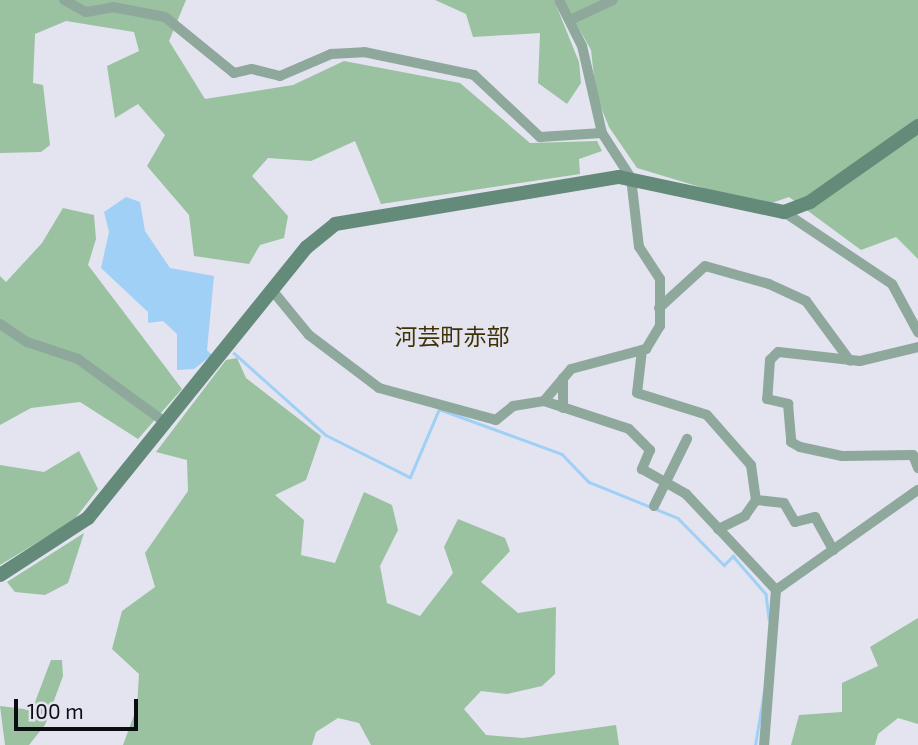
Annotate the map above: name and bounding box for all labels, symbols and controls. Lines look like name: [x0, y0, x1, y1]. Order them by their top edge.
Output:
district label: 河芸町赤部: [395, 322, 509, 350]
scale bar: [18, 686, 142, 730]
text: 100 m: [27, 698, 84, 723]

